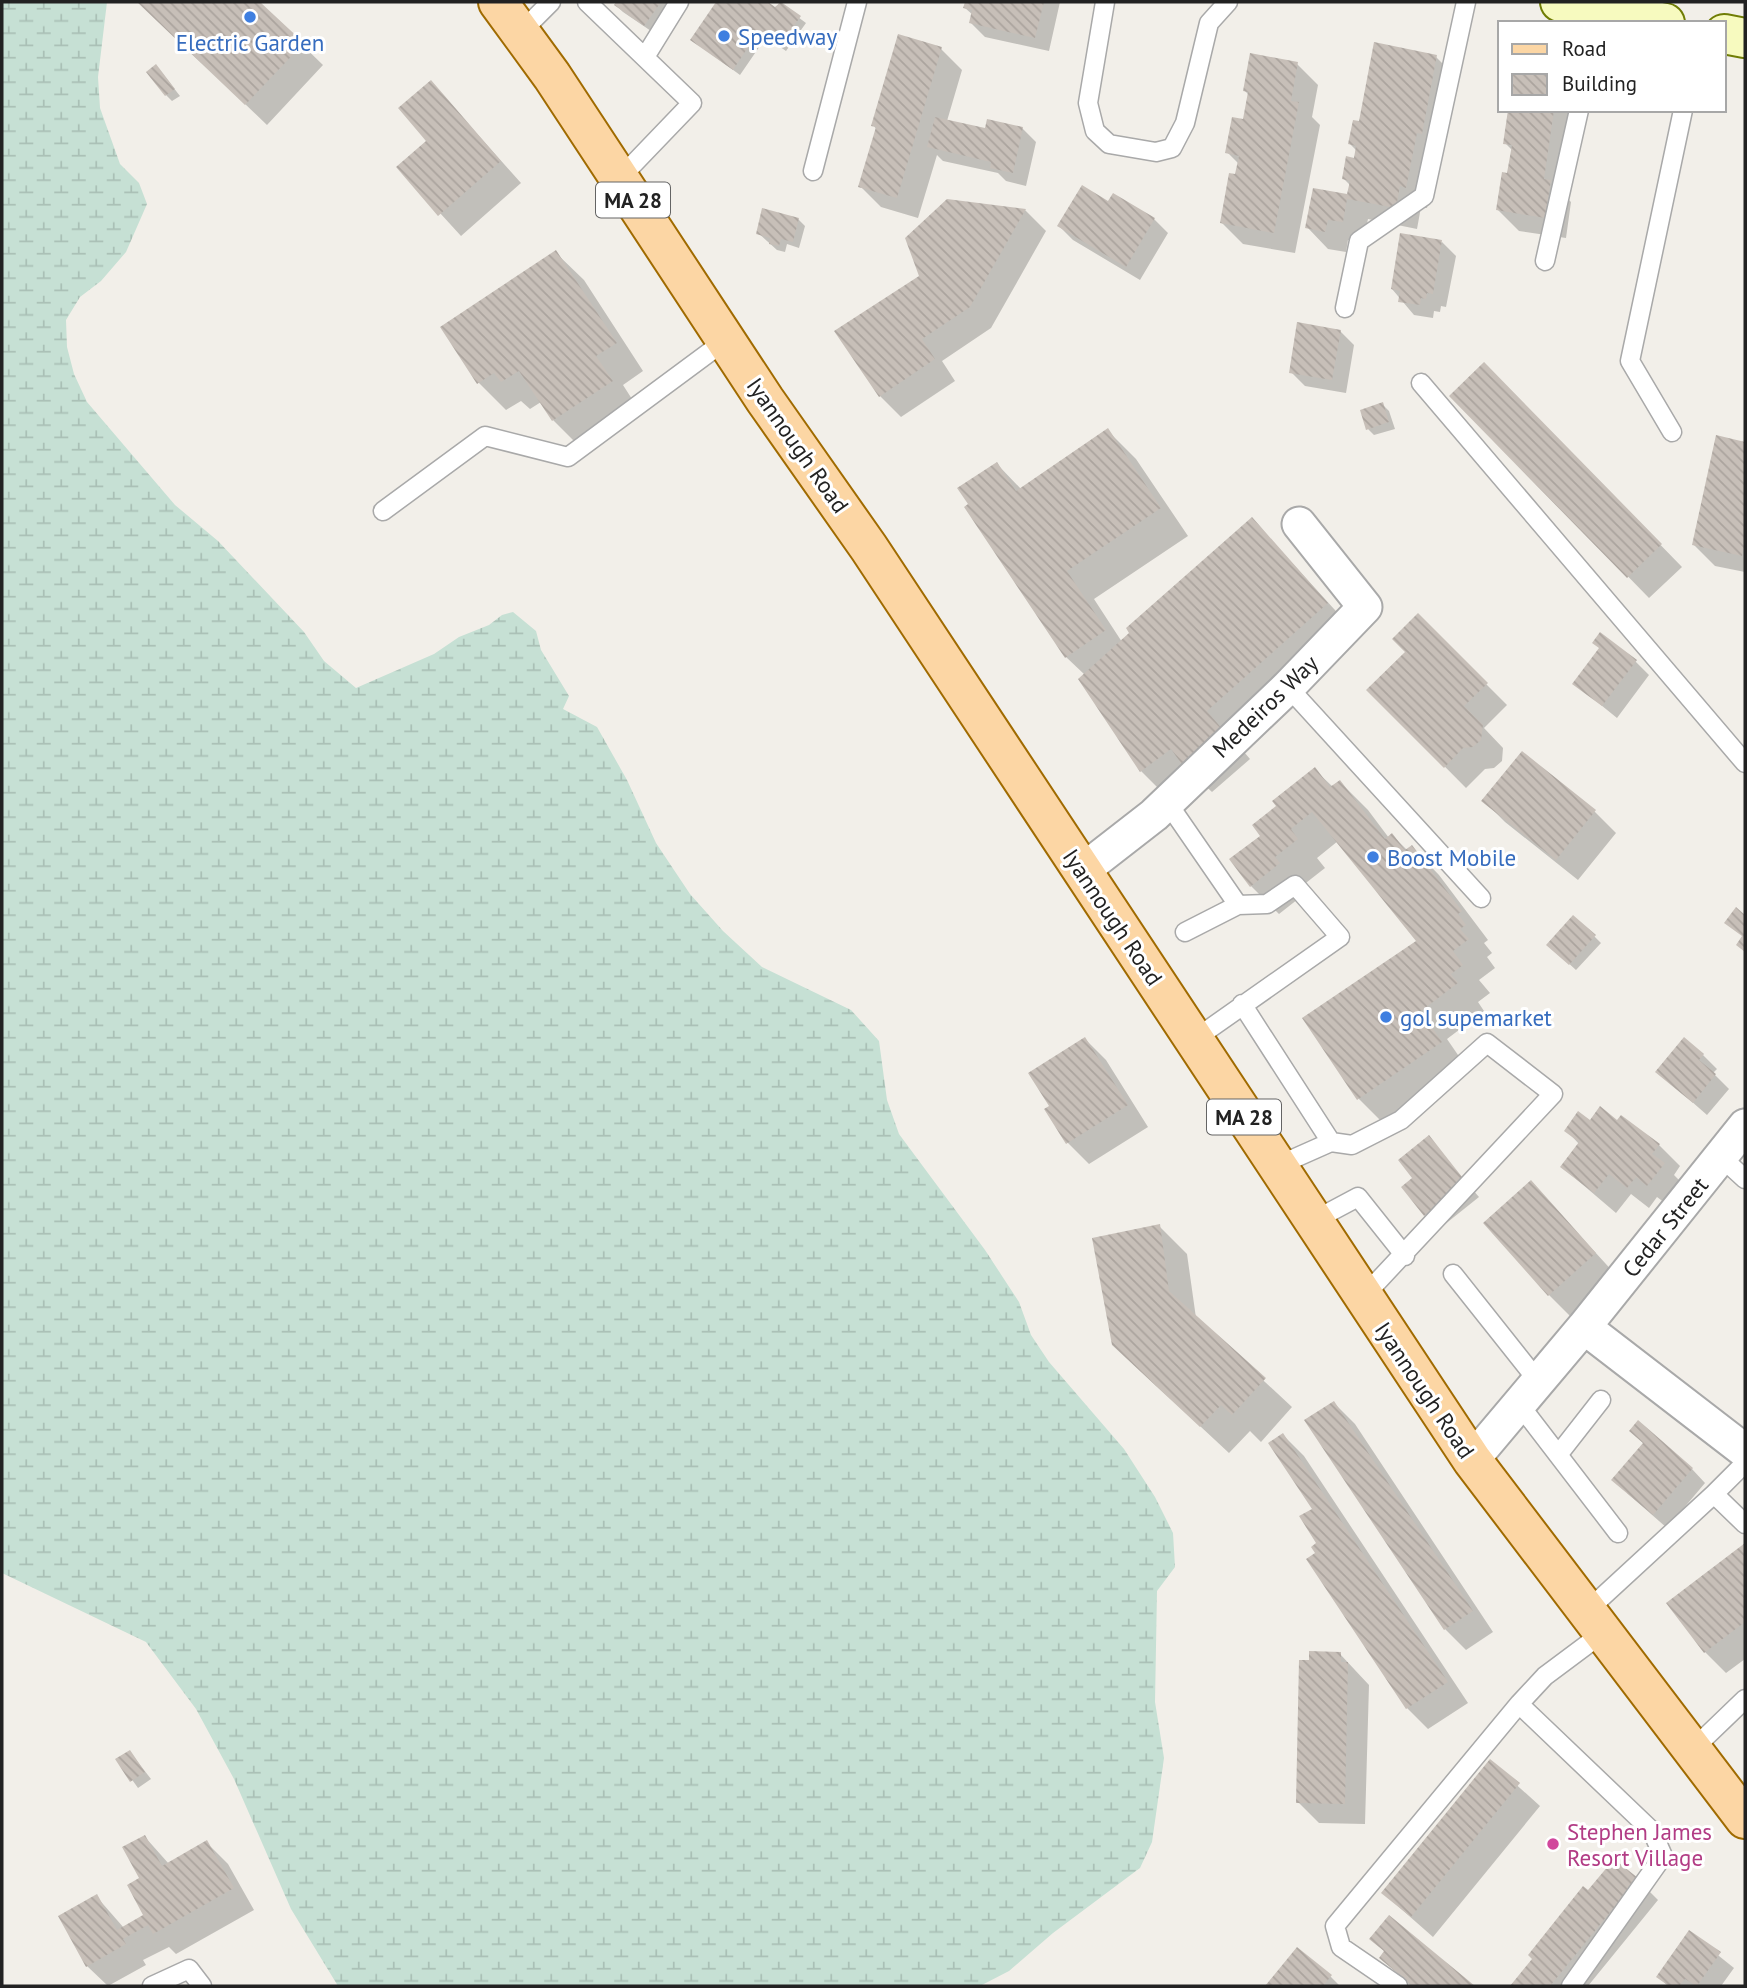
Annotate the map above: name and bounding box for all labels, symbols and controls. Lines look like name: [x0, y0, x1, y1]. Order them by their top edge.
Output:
marker: Electric Garden: [242, 9, 258, 25]
legend: [1498, 21, 1726, 112]
place label: Speedway: [738, 22, 837, 51]
place label: Electric Garden: [176, 28, 324, 57]
marker: Speedway: [716, 28, 732, 44]
text: Road: [1562, 35, 1606, 62]
text: Building: [1562, 70, 1637, 97]
road number: MA 28: [596, 182, 670, 218]
street label: Iyannough Road: [741, 372, 855, 518]
street label: Medeiros Way: [1206, 648, 1324, 764]
street label: Iyannough Road: [1057, 843, 1169, 991]
place label: Boost Mobile: [1387, 843, 1516, 872]
marker: Boost Mobile: [1365, 849, 1381, 865]
place label: gol supemarket: [1400, 1003, 1552, 1032]
marker: gol supemarket: [1378, 1009, 1394, 1025]
road number: MA 28: [1207, 1100, 1281, 1134]
street label: Cedar Street: [1616, 1171, 1714, 1283]
street label: Iyannough Road: [1369, 1316, 1481, 1464]
place label: Stephen James Resort Village: [1567, 1817, 1712, 1872]
marker: Stephen James Resort Village: [1545, 1836, 1561, 1852]

